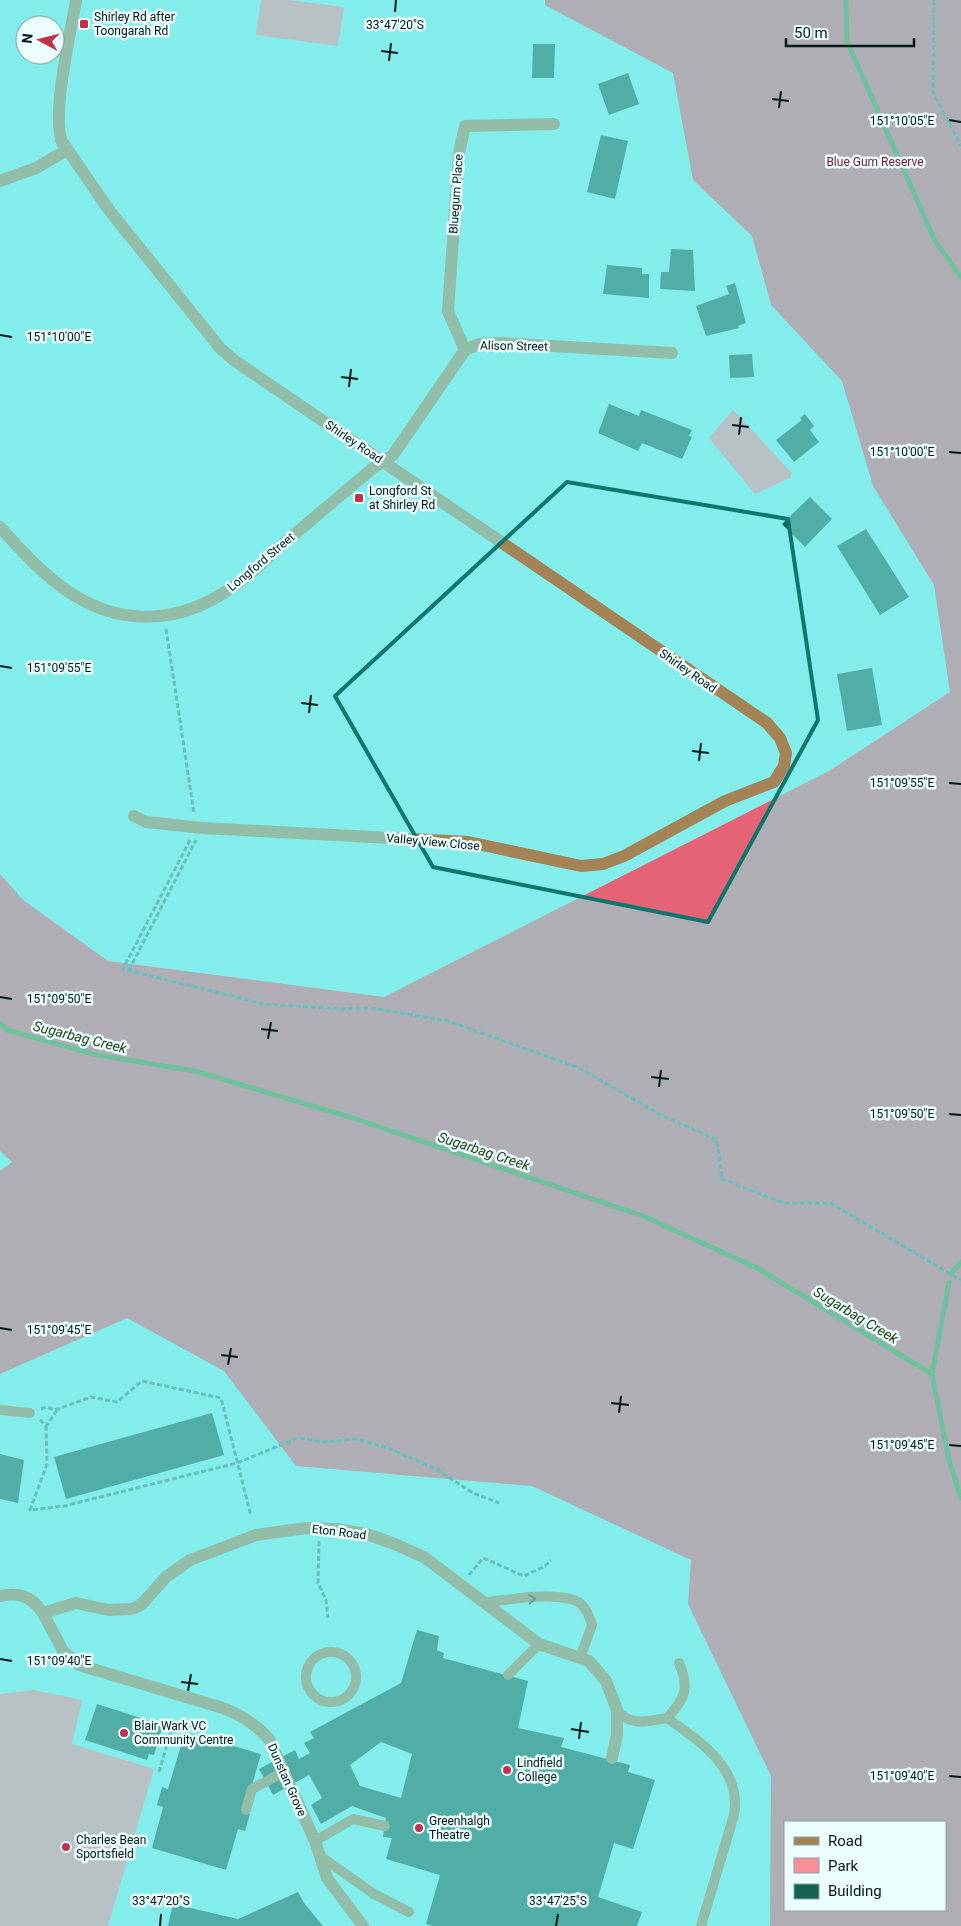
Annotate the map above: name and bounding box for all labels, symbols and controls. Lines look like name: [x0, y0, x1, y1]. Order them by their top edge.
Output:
place label: Shirley Rd after Toongarah Rd: [94, 10, 175, 38]
north arrow: [15, 15, 65, 65]
scale bar: [786, 15, 914, 47]
marker: Shirley Rd after Toongarah Rd: [78, 18, 90, 30]
text: 33°47'20"S: [366, 18, 424, 32]
text: 50 m: [794, 24, 828, 42]
text: N: [19, 33, 36, 44]
text: 151°10'05"E: [870, 114, 934, 128]
street label: Bluegum Place: [446, 154, 466, 234]
park label: Blue Gum Reserve: [826, 155, 924, 169]
text: 151°10'00"E: [27, 330, 91, 344]
street label: Alison Street: [480, 338, 548, 354]
street label: Shirley Road: [323, 418, 385, 466]
text: 151°10'00"E: [870, 445, 934, 459]
place label: Longford St at Shirley Rd: [369, 484, 435, 512]
marker: Longford St at Shirley Rd: [353, 492, 365, 504]
street label: Longford Street: [225, 530, 297, 594]
street label: Shirley Road: [657, 646, 719, 696]
text: 151°09'55"E: [27, 661, 91, 675]
text: 151°09'55"E: [870, 776, 934, 790]
street label: Valley View Close: [386, 831, 480, 853]
text: 151°09'50"E: [27, 992, 91, 1006]
water label: Sugarbag Creek: [32, 1018, 130, 1057]
text: 151°09'50"E: [870, 1107, 934, 1121]
water label: Sugarbag Creek: [436, 1129, 533, 1174]
water label: Sugarbag Creek: [811, 1283, 902, 1347]
text: 151°09'45"E: [27, 1323, 91, 1337]
text: 151°09'45"E: [870, 1438, 934, 1452]
street label: Eton Road: [311, 1522, 367, 1542]
one-way arrow: [529, 1593, 537, 1604]
text: 151°09'40"E: [27, 1654, 91, 1668]
place label: Blair Wark VC Community Centre: [134, 1719, 234, 1747]
marker: Blair Wark VC Community Centre: [118, 1727, 130, 1739]
street label: Dunstan Grove: [265, 1741, 309, 1819]
place label: Lindfield College: [517, 1756, 562, 1784]
marker: Lindfield College: [501, 1764, 513, 1776]
text: 151°09'40"E: [870, 1769, 934, 1783]
place label: Greenhalgh Theatre: [429, 1814, 490, 1842]
legend: [784, 1821, 946, 1911]
marker: Greenhalgh Theatre: [413, 1822, 425, 1834]
text: Road: [828, 1832, 862, 1850]
place label: Charles Bean Sportsfield: [76, 1833, 146, 1861]
marker: Charles Bean Sportsfield: [60, 1841, 72, 1853]
text: Park: [828, 1857, 859, 1875]
text: Building: [828, 1882, 882, 1900]
text: 33°47'20"S: [132, 1894, 190, 1908]
text: 33°47'25"S: [529, 1894, 587, 1908]

